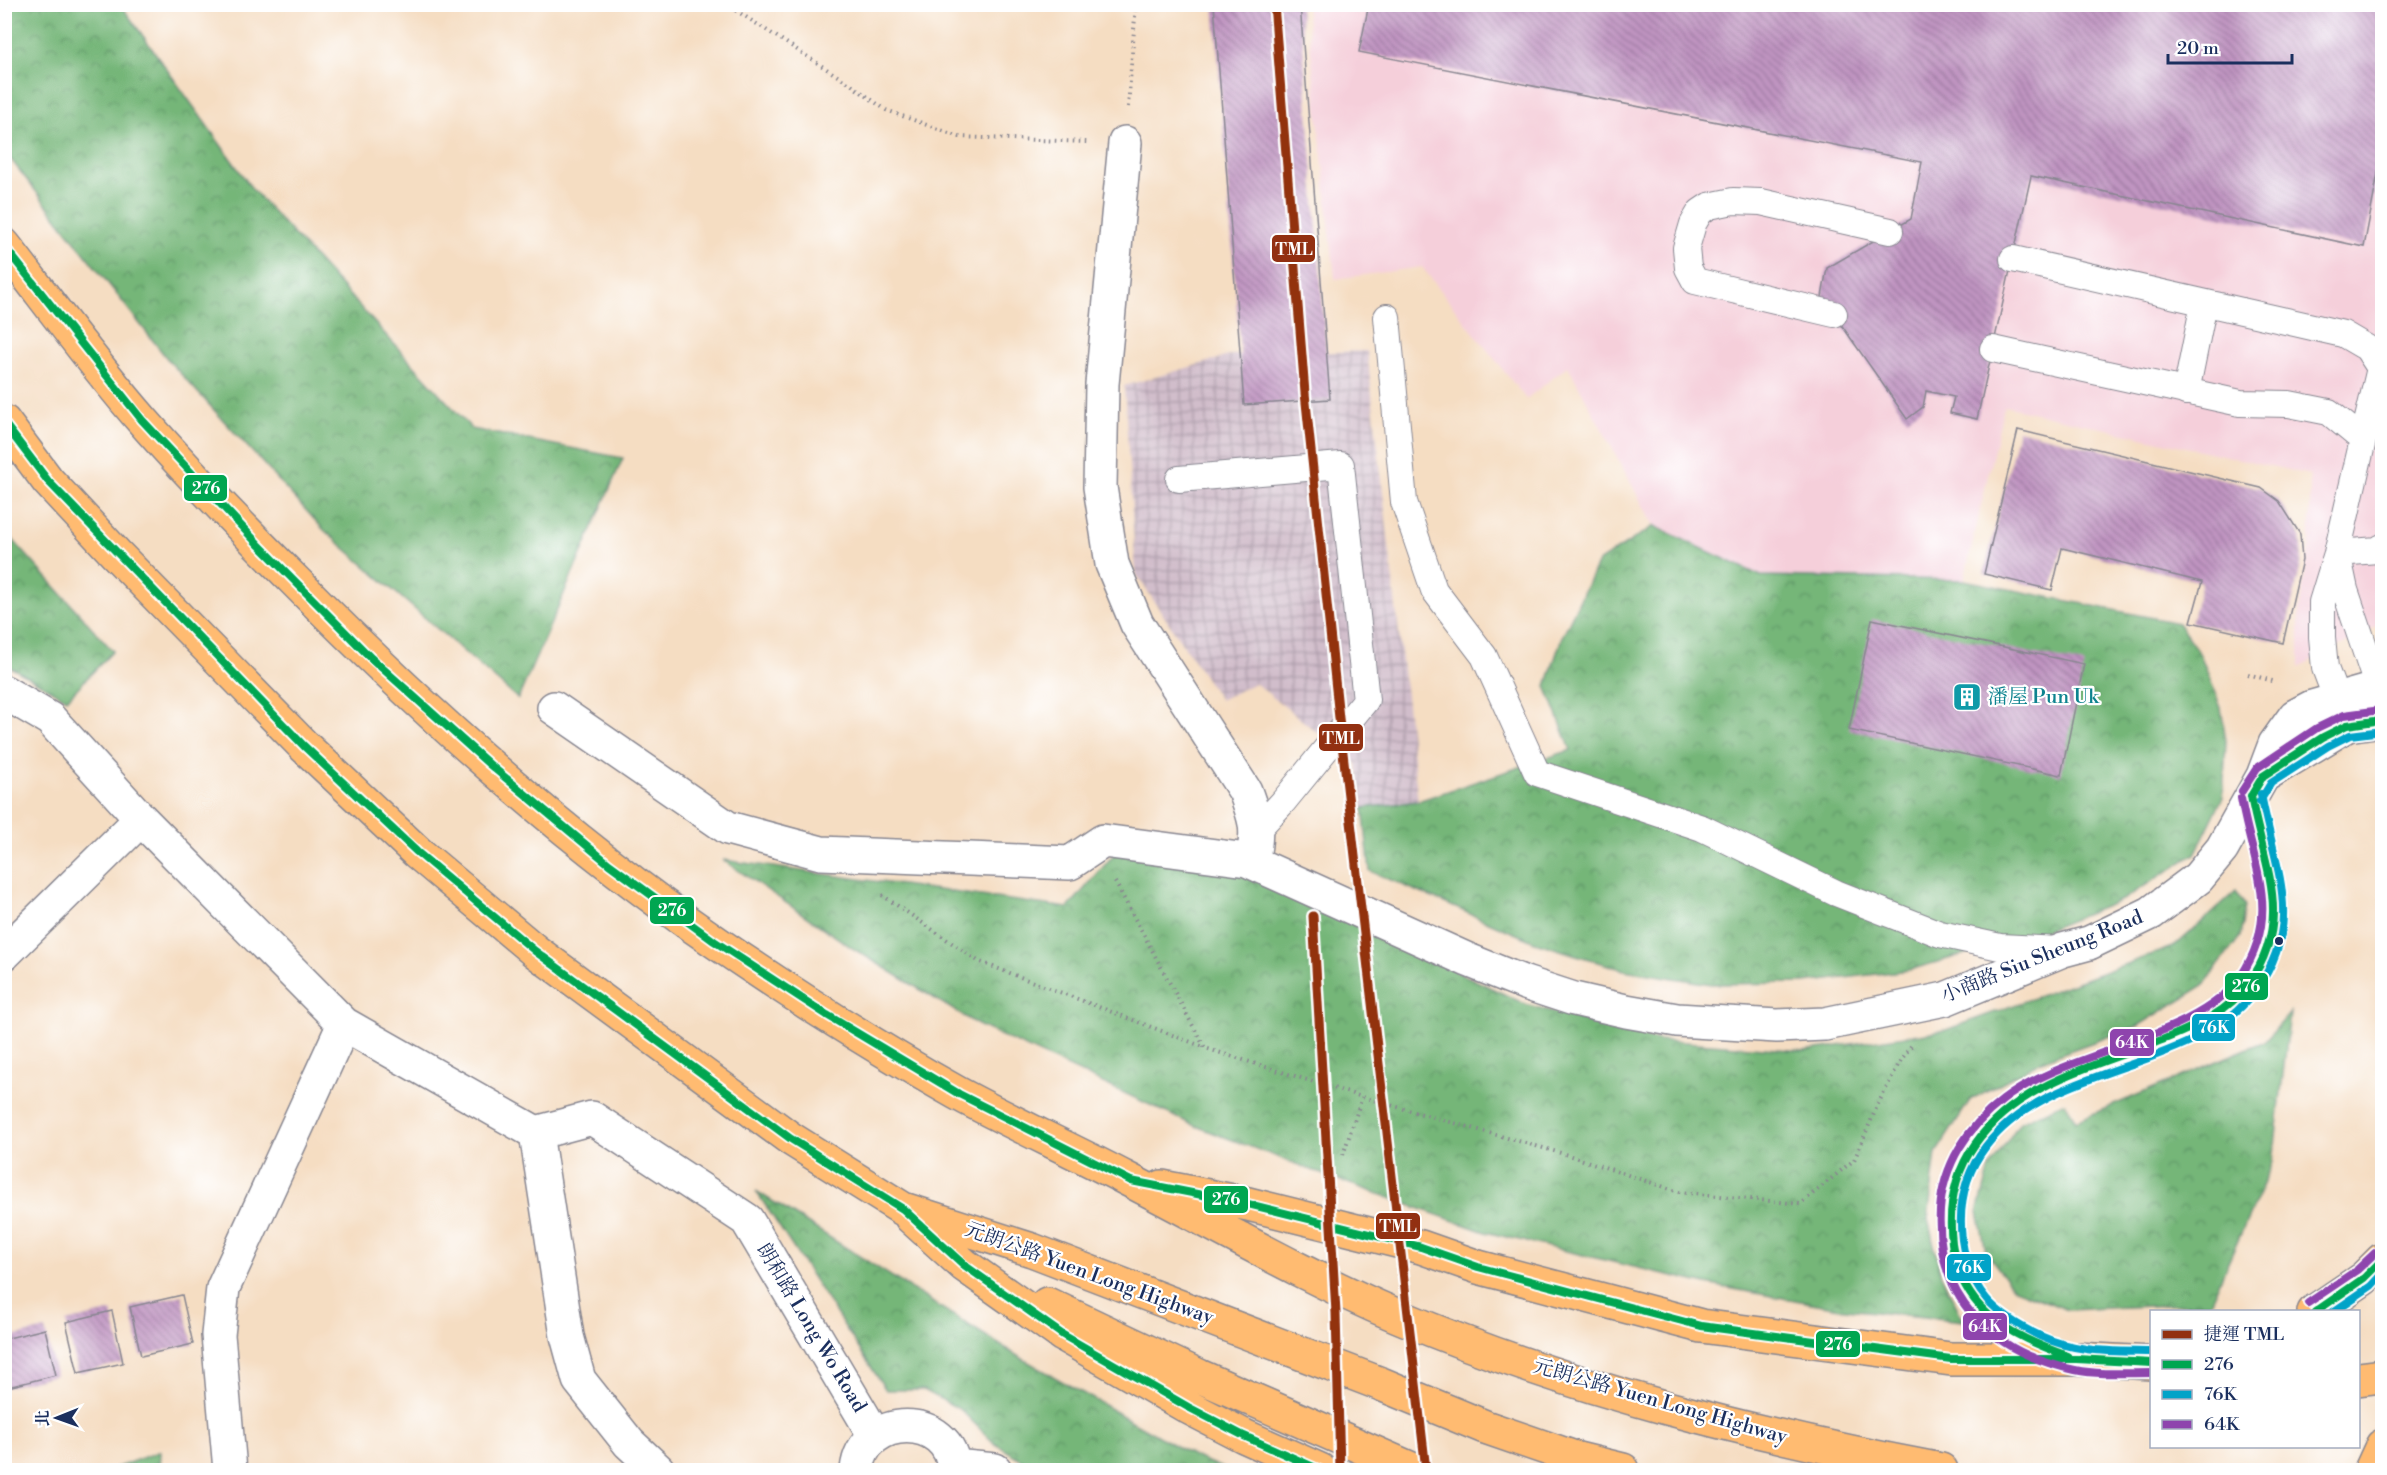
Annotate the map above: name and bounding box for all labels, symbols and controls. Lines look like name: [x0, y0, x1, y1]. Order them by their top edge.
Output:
scale bar: [2168, 27, 2292, 65]
text: 20 m: [2177, 37, 2219, 60]
line badge: TML: [1271, 234, 1316, 263]
text: TML: [1275, 240, 1313, 260]
line badge: 276: [183, 474, 228, 502]
text: 276: [192, 479, 220, 499]
building icon: 潘屋 Pun Uk: [1951, 681, 1983, 713]
place label: 潘屋 Pun Uk: [1988, 685, 2100, 710]
line badge: TML: [1318, 723, 1364, 752]
text: TML: [1322, 729, 1360, 749]
line badge: 276: [649, 896, 695, 925]
text: 276: [658, 901, 686, 921]
street label: 小商路 Siu Sheung Road: [1937, 905, 2147, 1009]
unlabelled marker: [2273, 935, 2285, 947]
line badge: 276: [2224, 972, 2269, 1001]
text: 276: [2232, 977, 2260, 997]
line badge: 76K: [2191, 1013, 2236, 1042]
text: 76K: [2198, 1018, 2231, 1038]
line badge: 64K: [2109, 1028, 2155, 1057]
text: 64K: [2115, 1033, 2150, 1053]
line badge: 276: [1203, 1185, 1249, 1214]
text: 276: [1212, 1190, 1240, 1210]
line badge: TML: [1375, 1212, 1421, 1240]
street label: 元朗公路 Yuen Long Highway: [961, 1217, 1217, 1331]
text: TML: [1379, 1217, 1417, 1237]
street label: 朗和路 Long Wo Road: [750, 1239, 872, 1418]
line badge: 76K: [1946, 1253, 1992, 1282]
text: 76K: [1953, 1258, 1986, 1278]
legend: [2150, 1310, 2360, 1448]
line badge: 64K: [1962, 1312, 2008, 1341]
text: 64K: [1968, 1317, 2003, 1337]
text: 捷運 TML: [2204, 1323, 2284, 1346]
line badge: 276: [1815, 1330, 1861, 1358]
text: 276: [1824, 1335, 1852, 1355]
text: 276: [2204, 1353, 2234, 1376]
street label: 元朗公路 Yuen Long Highway: [1530, 1354, 1790, 1450]
text: 76K: [2204, 1383, 2238, 1406]
north arrow: [27, 1388, 87, 1448]
text: 北: [33, 1410, 53, 1426]
text: 64K: [2204, 1413, 2241, 1436]

